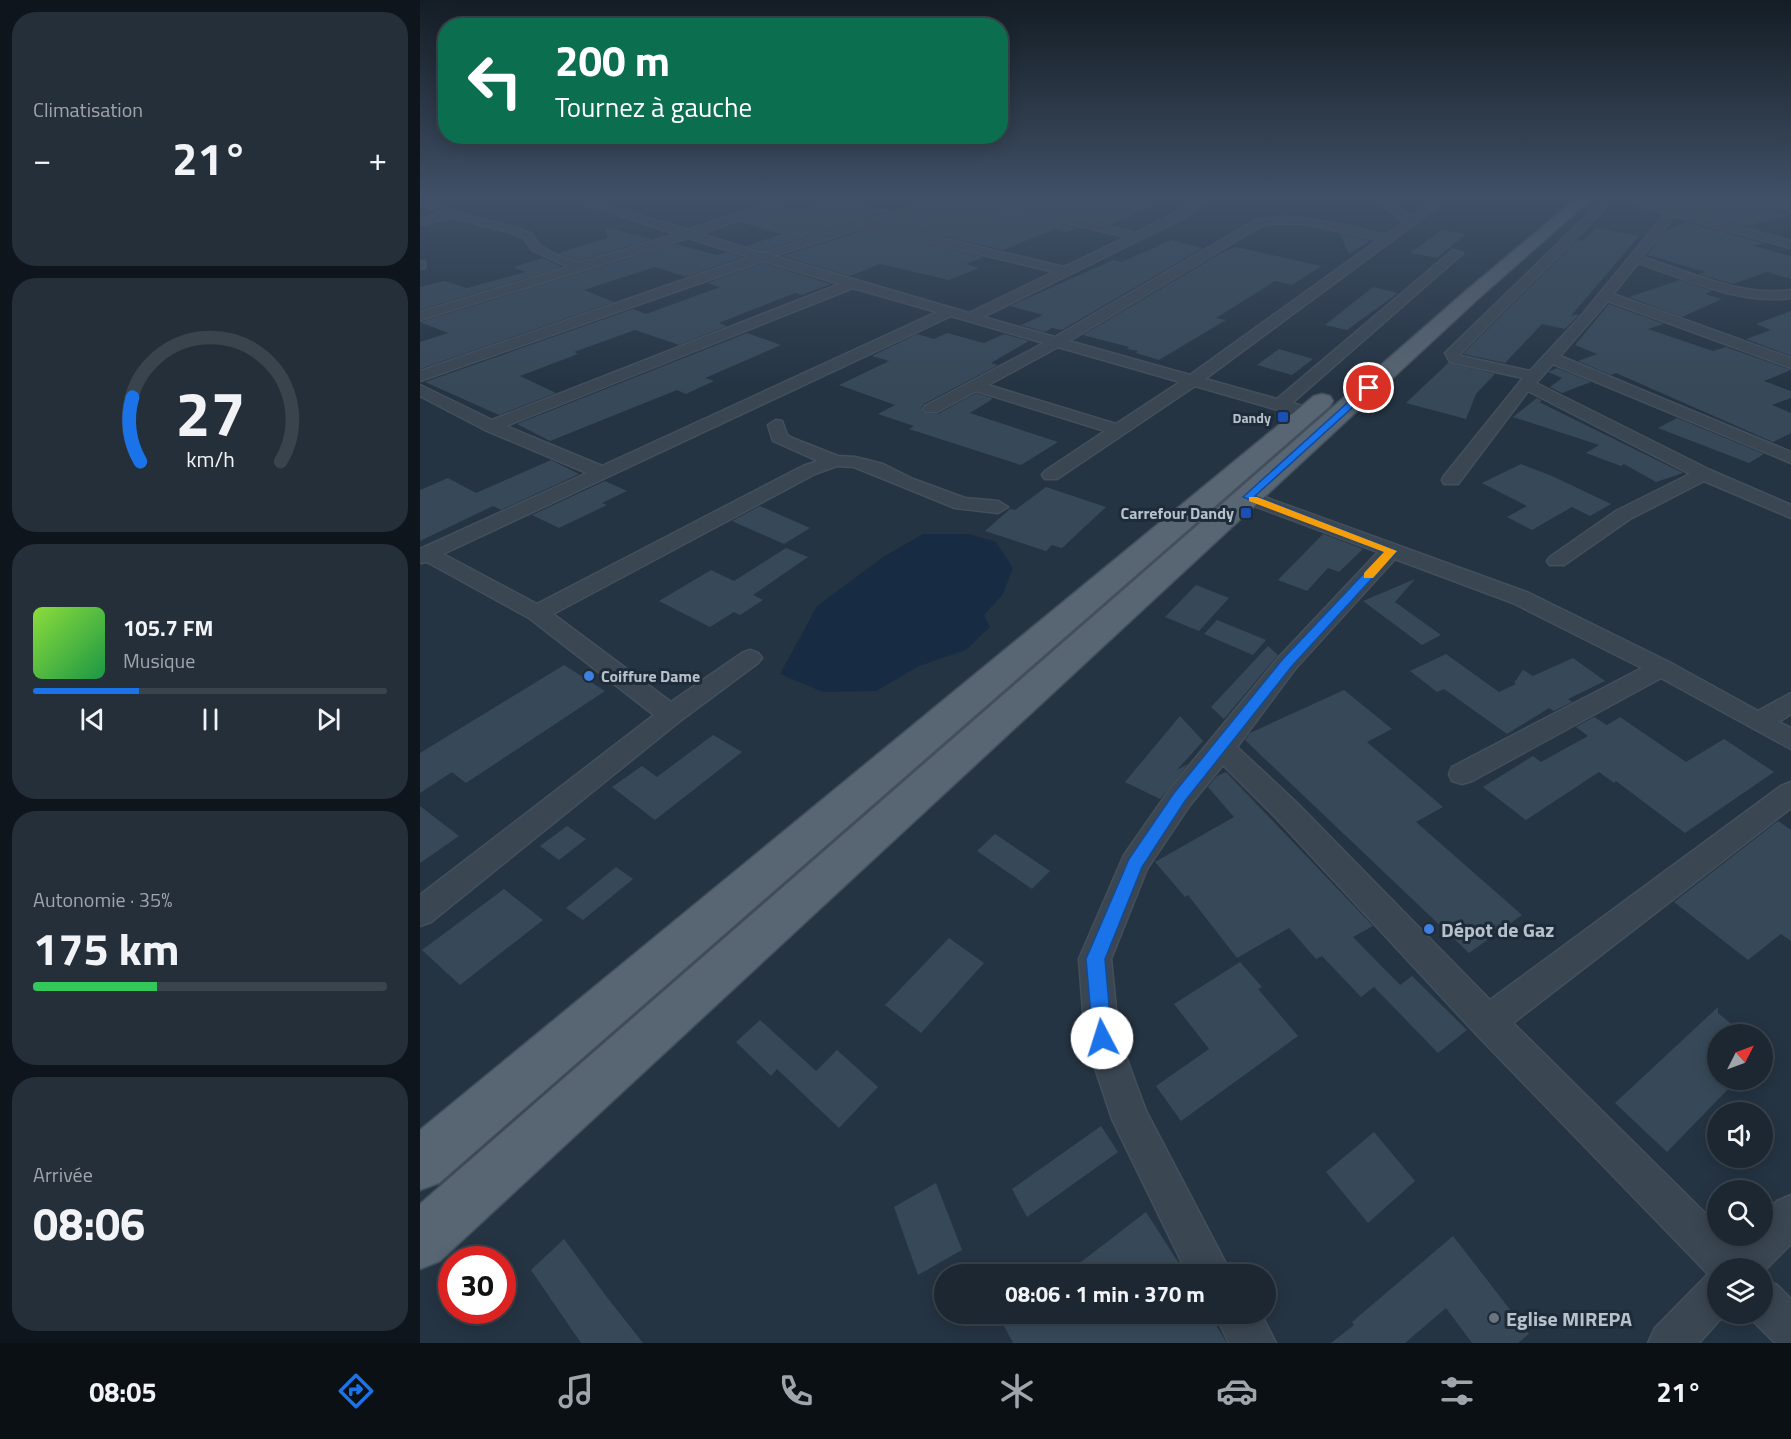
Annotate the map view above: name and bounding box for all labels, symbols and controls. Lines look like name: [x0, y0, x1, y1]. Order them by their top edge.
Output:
text: 200 m: [555, 28, 670, 92]
icon: left: [456, 42, 534, 120]
text: Tournez à gauche: [555, 86, 752, 127]
text: Climatisation: [33, 94, 143, 125]
text: 21°: [172, 124, 248, 192]
text: −: [33, 134, 51, 184]
text: +: [369, 134, 387, 184]
pin: [1343, 362, 1394, 413]
text: 27: [175, 365, 245, 460]
icon: arrive: [1352, 371, 1385, 404]
place label: Dandy: [1232, 407, 1271, 428]
marker: Dandy: [1276, 410, 1290, 424]
text: km/h: [186, 444, 234, 476]
place label: Carrefour Dandy: [1121, 501, 1234, 525]
marker: Carrefour Dandy: [1239, 506, 1253, 520]
text: 105.7 FM: [123, 611, 213, 645]
text: Musique: [123, 645, 195, 676]
place label: Coiffure Dame: [601, 664, 700, 688]
marker: Coiffure Dame: [582, 669, 596, 683]
icon: previous: [76, 703, 109, 736]
icon: pause: [194, 703, 227, 736]
icon: next: [312, 703, 345, 736]
text: Autonomie · 35%: [33, 884, 172, 915]
text: 175 km: [33, 914, 179, 982]
place label: Dépot de Gaz: [1441, 914, 1554, 945]
marker: Dépot de Gaz: [1422, 922, 1436, 936]
position arrow: [1070, 1006, 1134, 1070]
north arrow: [1707, 1024, 1773, 1090]
map controls: [1707, 1024, 1773, 1324]
button: sound: [1707, 1102, 1773, 1168]
text: Arrivée: [33, 1159, 93, 1190]
button: search: [1707, 1180, 1773, 1246]
text: 08:06: [33, 1189, 145, 1257]
speed limit sign: 30: [438, 1246, 516, 1324]
button: layers: [1707, 1258, 1773, 1324]
text: 08:06 · 1 min · 370 m: [1005, 1277, 1205, 1311]
place label: Eglise MIREPA: [1506, 1303, 1632, 1334]
marker: Eglise MIREPA: [1487, 1311, 1501, 1325]
icon: directions: [335, 1370, 377, 1412]
icon: music: [555, 1370, 597, 1412]
icon: phone: [775, 1370, 817, 1412]
icon: climate: [996, 1370, 1038, 1412]
icon: car: [1216, 1370, 1258, 1412]
icon: filters: [1436, 1370, 1478, 1412]
text: 08:05: [89, 1371, 157, 1412]
text: 21°: [1656, 1371, 1702, 1412]

